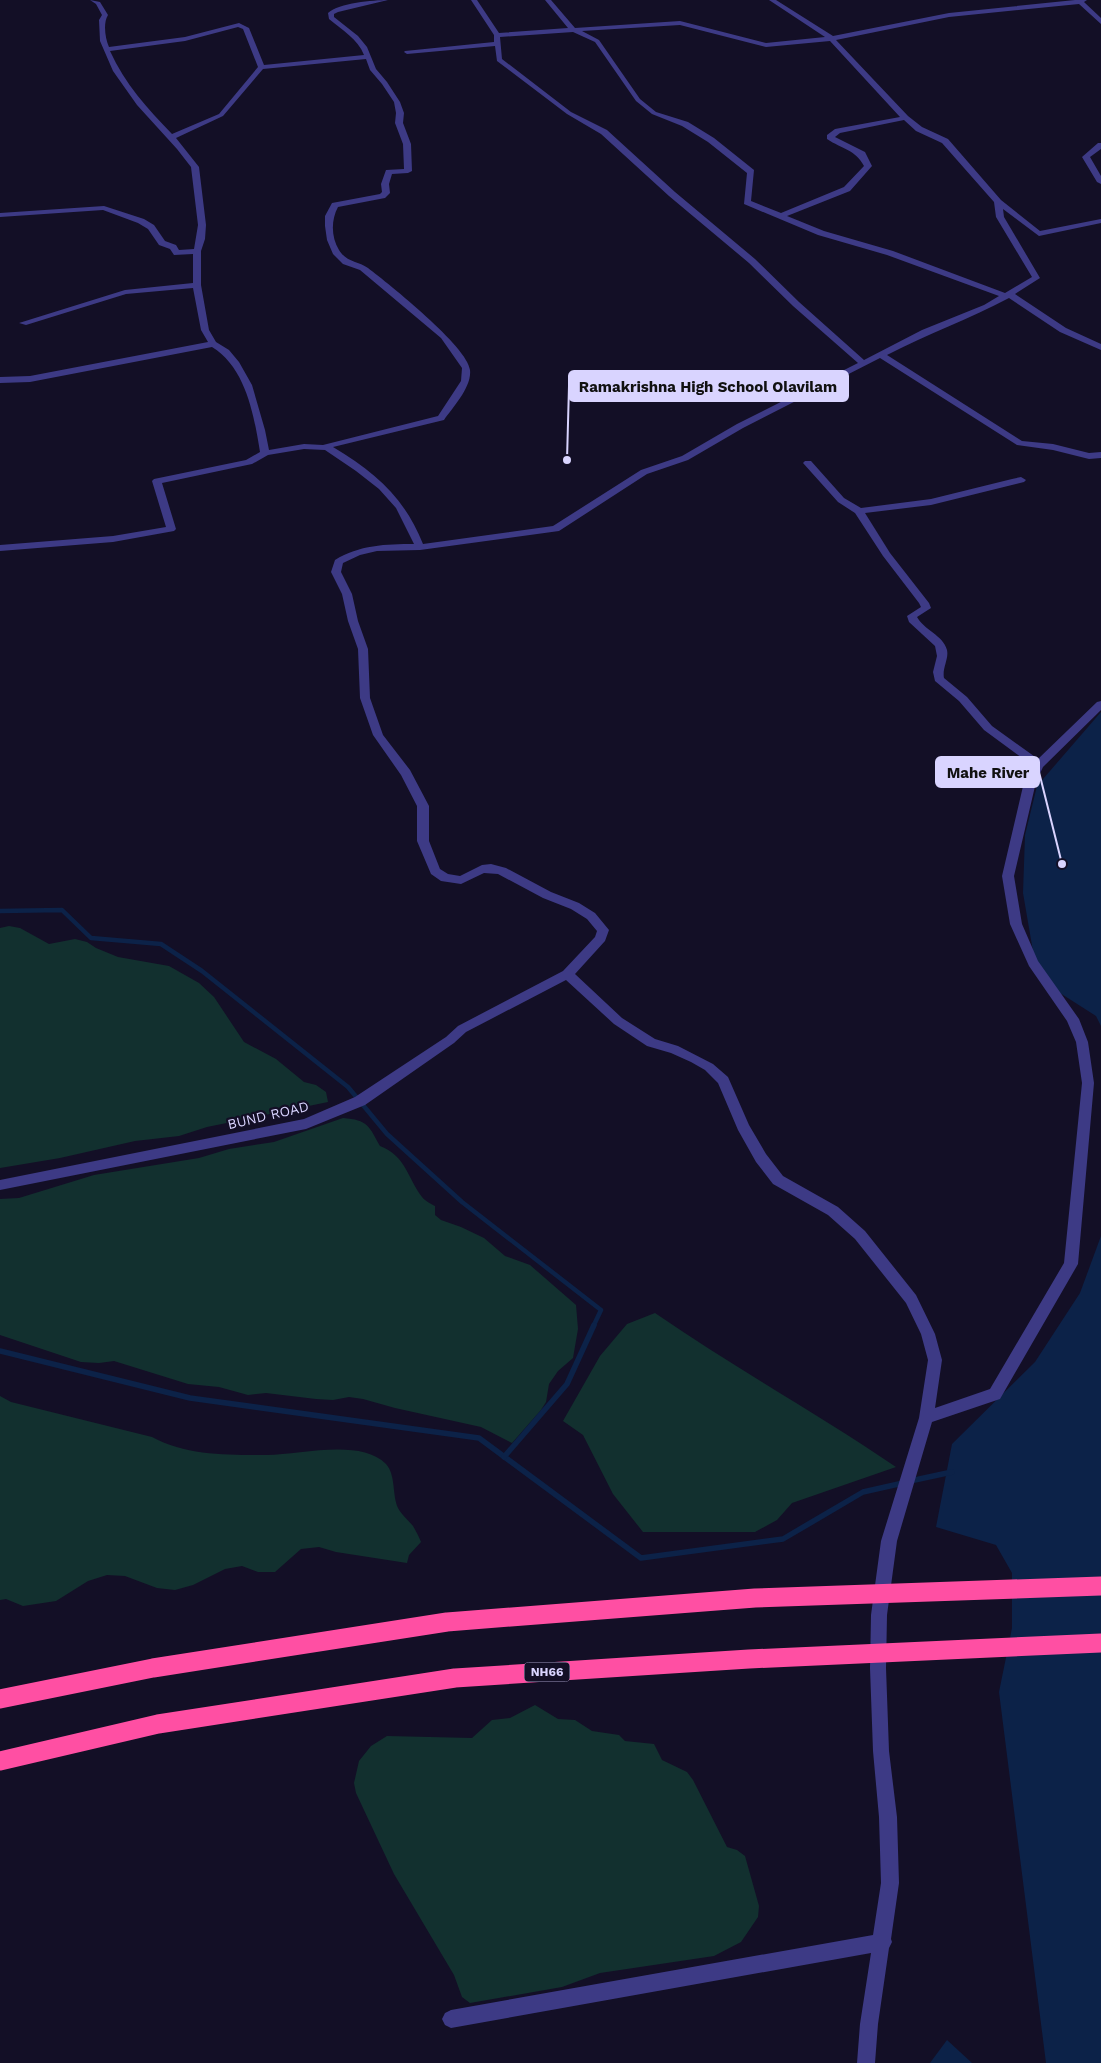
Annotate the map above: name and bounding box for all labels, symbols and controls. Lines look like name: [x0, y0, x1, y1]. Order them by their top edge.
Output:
callout: Ramakrishna High School Olavilam: [569, 371, 848, 401]
text: Ramakrishna High School Olavilam: [579, 378, 837, 396]
callout: Mahe River: [936, 757, 1039, 787]
text: Mahe River: [947, 764, 1030, 782]
street label: BUND ROAD: [226, 1098, 310, 1132]
road number: NH66: [524, 1662, 570, 1681]

